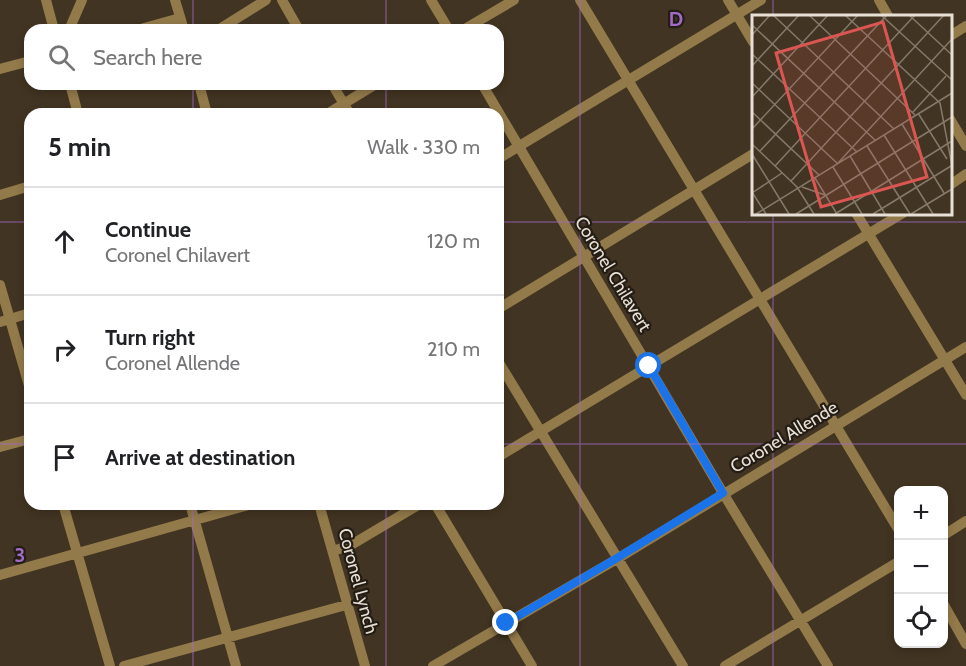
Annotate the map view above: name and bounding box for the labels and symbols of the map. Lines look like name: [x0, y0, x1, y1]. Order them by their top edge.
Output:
text: D: [669, 7, 683, 31]
inset map: [752, 15, 951, 214]
street label: Coronel Chilavert: [570, 212, 656, 336]
route start: [635, 352, 661, 378]
street label: Coronel Allende: [726, 396, 842, 478]
street label: Coronel Lynch: [333, 526, 383, 636]
text: 3: [15, 543, 25, 567]
route end: [492, 609, 518, 635]

